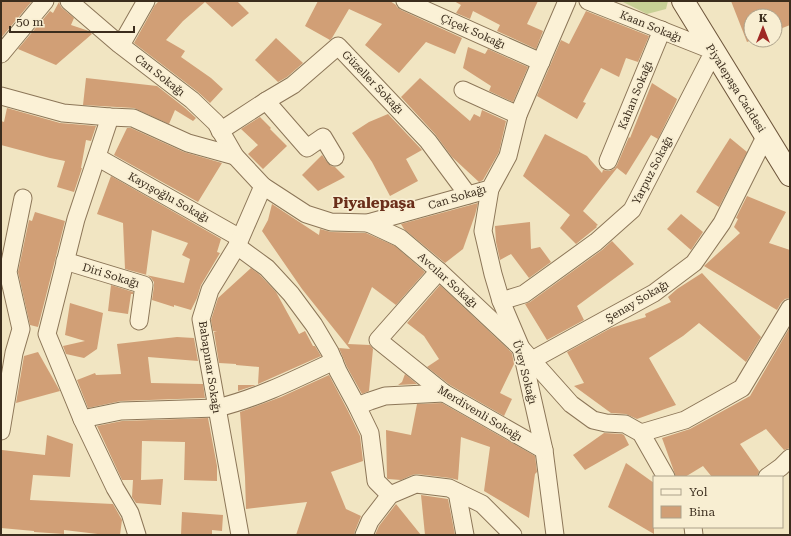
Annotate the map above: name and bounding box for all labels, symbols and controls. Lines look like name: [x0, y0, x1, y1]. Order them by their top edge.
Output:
scale bar: [10, 8, 134, 34]
street label: Kaan Sokağı: [618, 8, 684, 45]
north arrow: [743, 8, 783, 48]
street label: Çiçek Sokağı: [438, 11, 508, 52]
text: K: [759, 12, 768, 25]
text: 50 m: [16, 15, 43, 29]
street label: Piyalepaşa Caddesi: [703, 42, 768, 135]
street label: Güzeller Sokağı: [339, 48, 406, 117]
street label: Can Sokağı: [132, 52, 188, 99]
street label: Kahan Sokağı: [616, 59, 655, 131]
street label: Yarpuz Sokağı: [630, 133, 676, 207]
street label: Kayışoğlu Sokağı: [126, 170, 212, 225]
street label: Can Sokağı: [427, 182, 488, 212]
district label: Piyalepaşa: [333, 194, 415, 212]
street label: Avcılar Sokağı: [415, 250, 481, 311]
street label: Diri Sokağı: [81, 261, 141, 290]
street label: Şenay Sokağı: [603, 277, 672, 325]
street label: Babapınar Sokağı: [196, 320, 223, 415]
street label: Üvey Sokağı: [510, 338, 540, 406]
street label: Merdivenli Sokağı: [435, 383, 525, 444]
legend: [653, 476, 783, 528]
text: Yol: [689, 485, 708, 499]
text: Bina: [689, 505, 716, 519]

